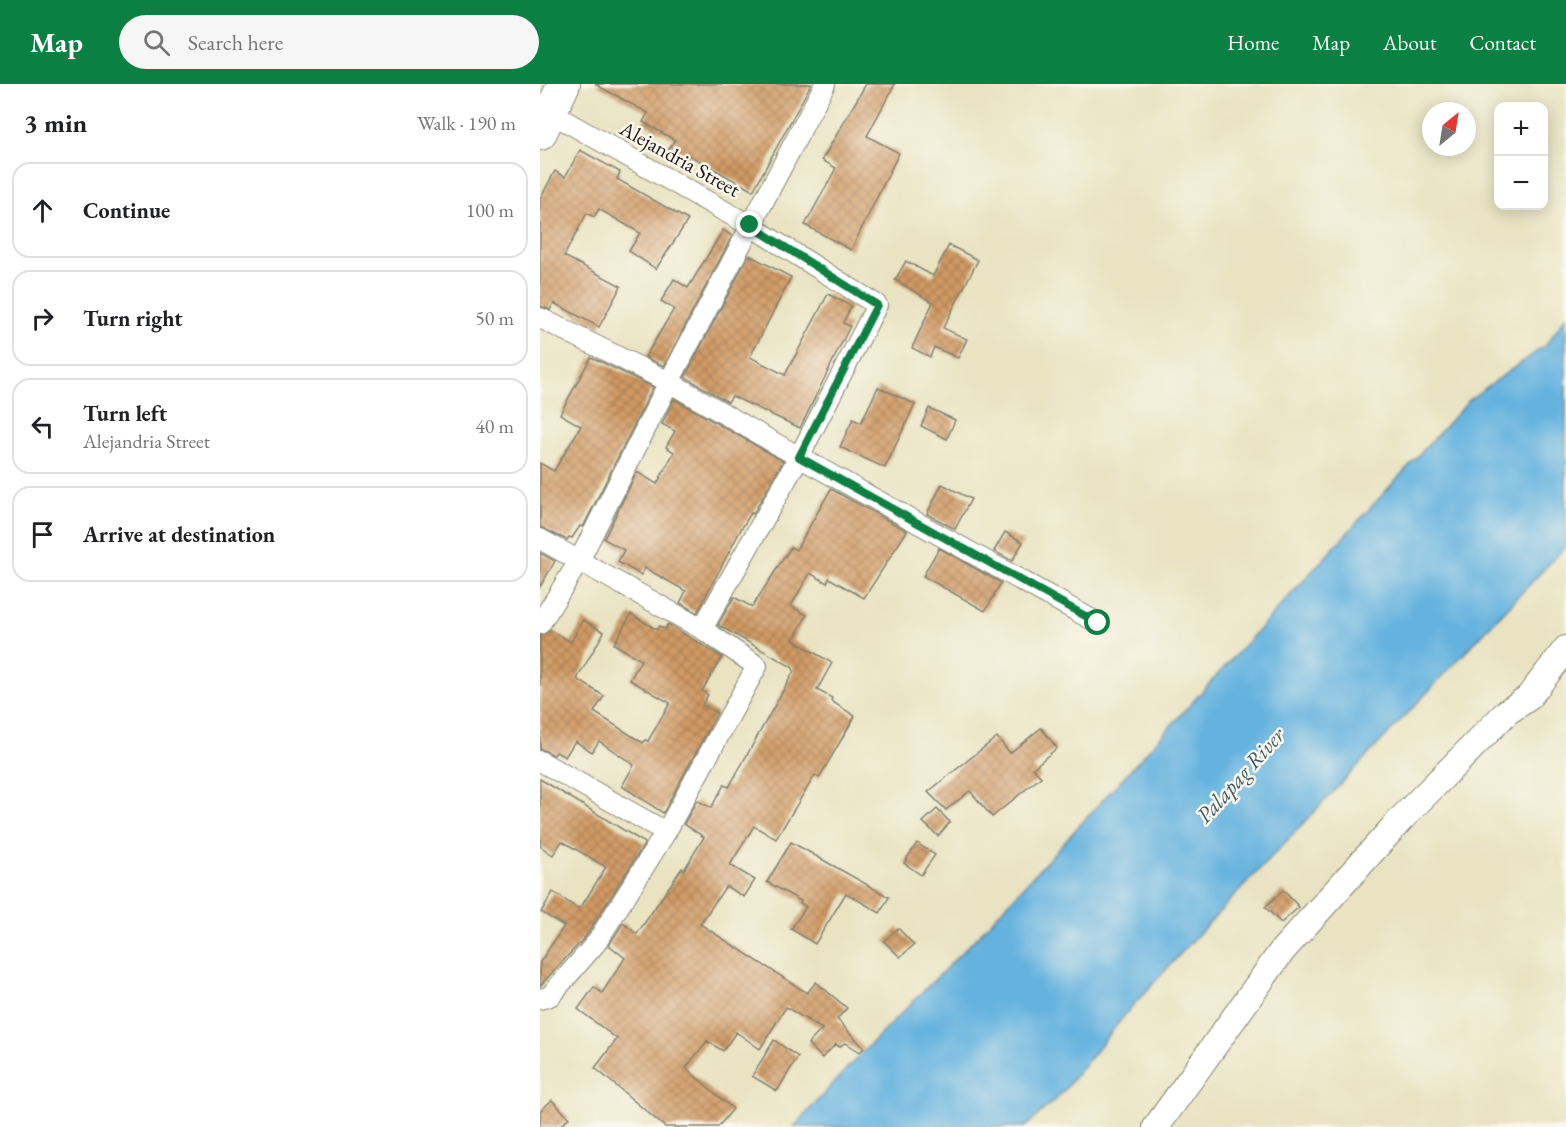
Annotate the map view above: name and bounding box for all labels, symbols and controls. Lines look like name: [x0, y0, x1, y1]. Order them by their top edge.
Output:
search box: [119, 15, 539, 69]
text: Map: [30, 24, 83, 60]
icon: search: [140, 26, 173, 59]
text: Search here: [188, 28, 283, 57]
text: Home: [1227, 29, 1279, 56]
text: Map: [1312, 29, 1350, 56]
text: About: [1383, 29, 1436, 56]
text: Contact: [1469, 29, 1536, 56]
north arrow: [1422, 102, 1476, 156]
map controls: [1494, 102, 1548, 210]
button: +: [1494, 102, 1548, 156]
text: 3 min: [24, 106, 87, 140]
text: Walk · 190 m: [417, 110, 516, 136]
street label: Alejandria Street: [614, 114, 746, 203]
button: −: [1494, 156, 1548, 210]
icon: ahead: [26, 194, 59, 227]
text: Continue: [83, 196, 170, 225]
text: 100 m: [466, 197, 514, 223]
route end: [736, 211, 762, 237]
icon: right: [26, 302, 59, 335]
text: Turn right: [83, 304, 182, 333]
text: 50 m: [475, 305, 514, 331]
text: Turn left: [83, 399, 167, 428]
icon: left: [26, 410, 59, 443]
text: 40 m: [475, 413, 514, 439]
text: Alejandria Street: [83, 428, 210, 454]
icon: arrive: [26, 518, 59, 551]
text: Arrive at destination: [83, 520, 275, 549]
route start: [1084, 609, 1110, 635]
water label: Palapag River: [1190, 720, 1292, 829]

